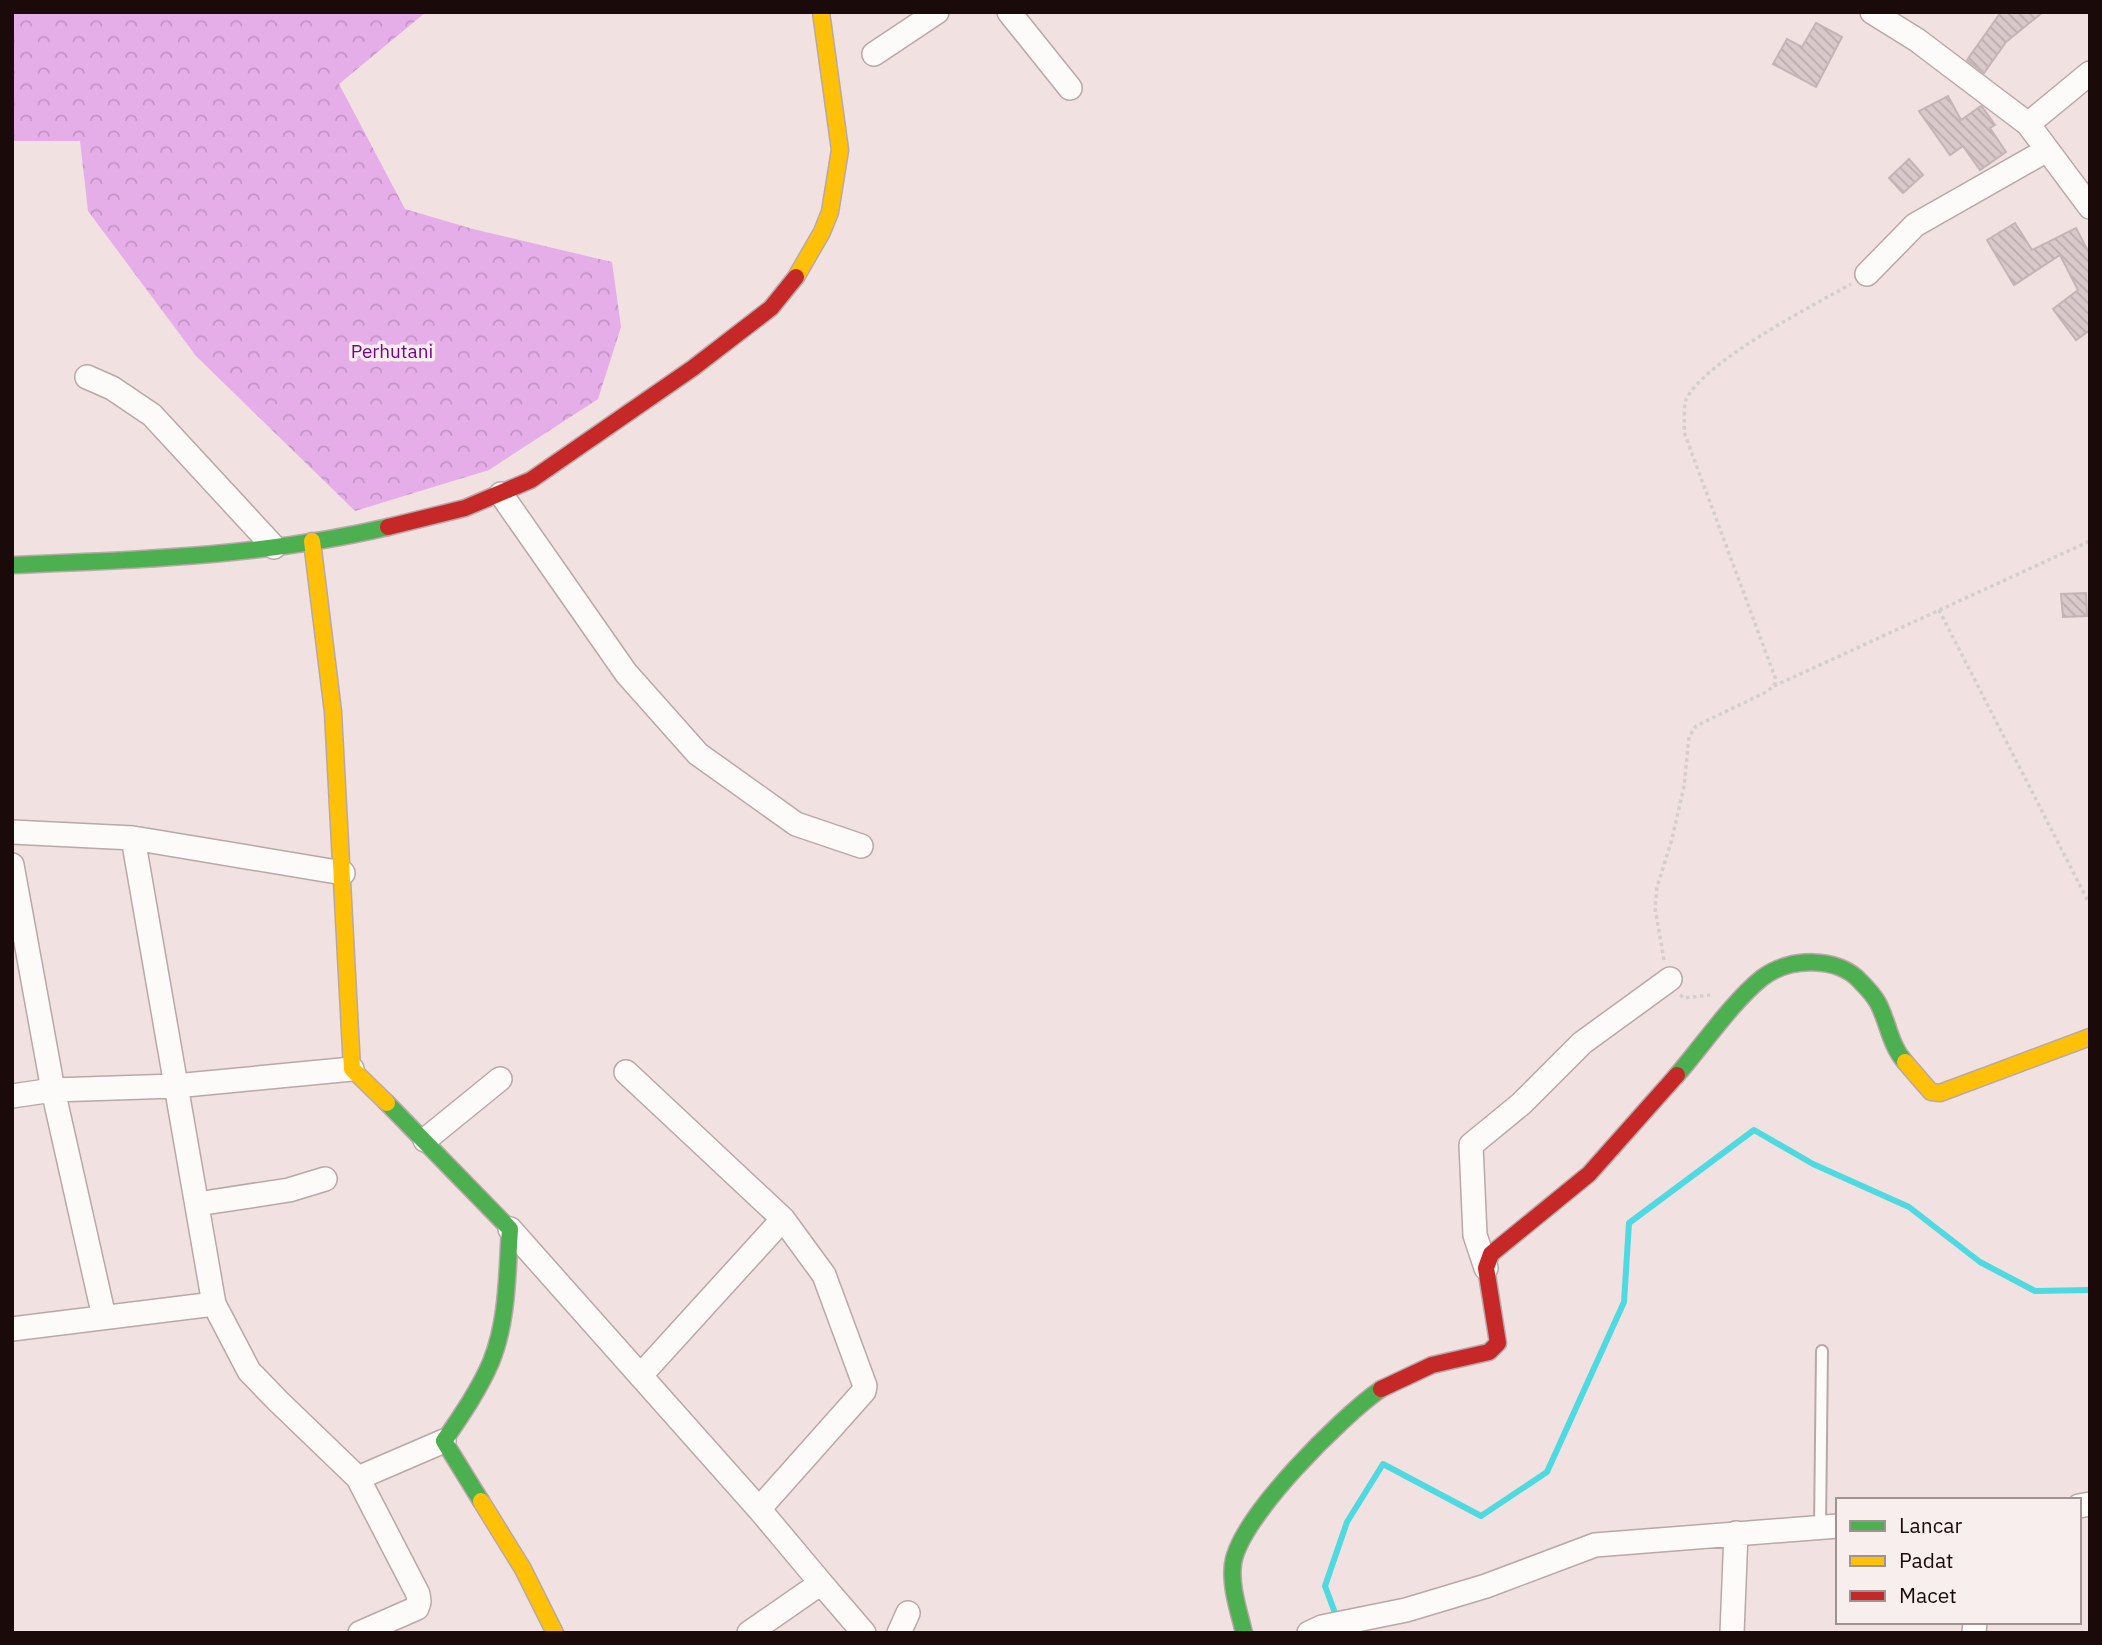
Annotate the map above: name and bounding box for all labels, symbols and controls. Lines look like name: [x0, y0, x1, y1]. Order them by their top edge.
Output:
park label: Perhutani: [351, 339, 433, 363]
legend: [1836, 1498, 2081, 1624]
text: Lancar: [1899, 1511, 1962, 1539]
text: Padat: [1899, 1546, 1954, 1574]
text: Macet: [1899, 1581, 1957, 1609]

